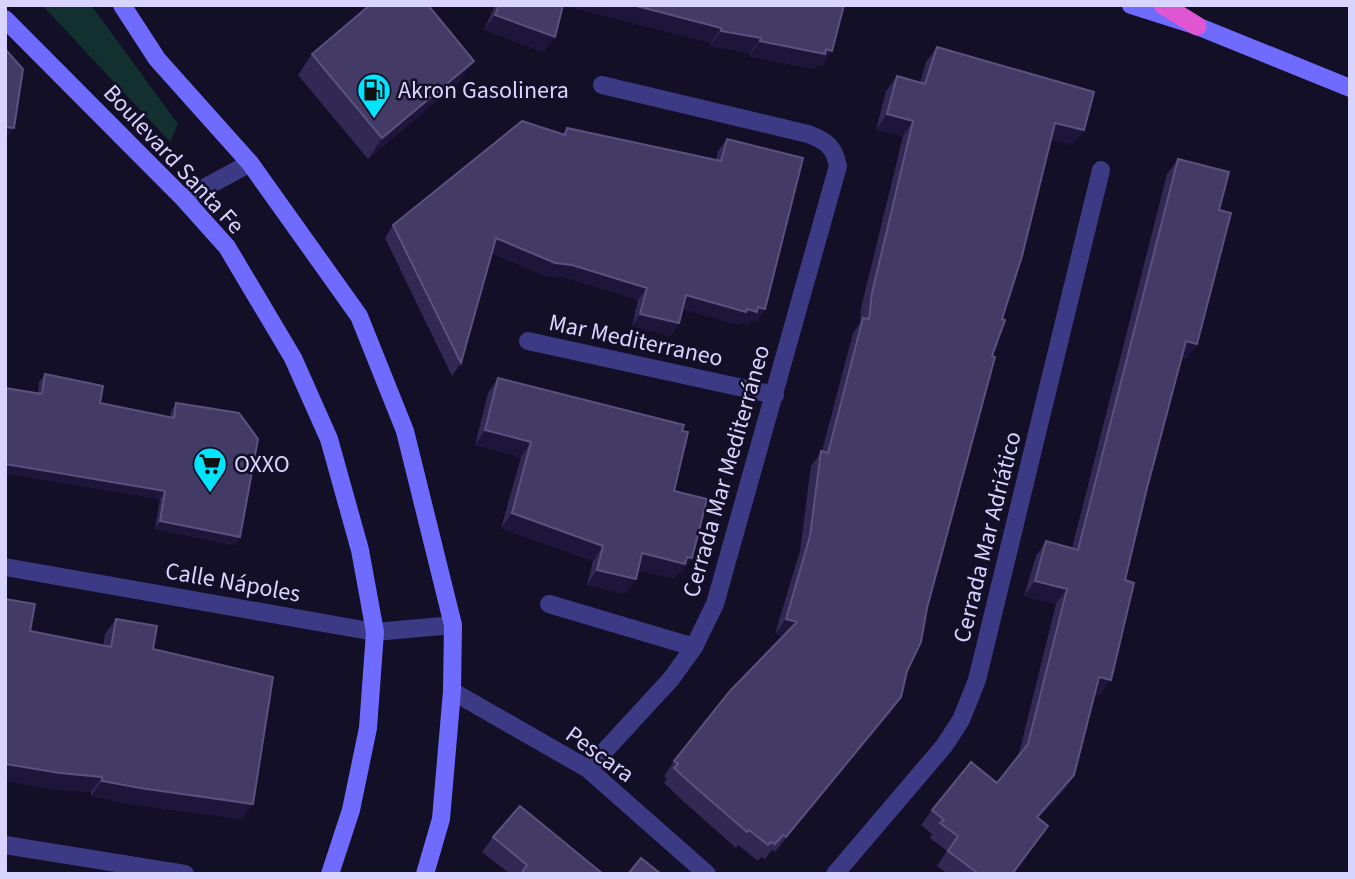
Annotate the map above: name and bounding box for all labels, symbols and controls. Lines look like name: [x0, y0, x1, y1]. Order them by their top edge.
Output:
fuel station icon: Akron Gasolinera: [355, 71, 393, 120]
place label: Akron Gasolinera: [398, 73, 569, 108]
street label: Boulevard Santa Fe: [95, 77, 252, 242]
street label: Mar Mediterraneo: [546, 305, 726, 376]
street label: Cerrada Mar Mediterráneo: [674, 341, 779, 601]
street label: Cerrada Mar Adriático: [944, 428, 1031, 646]
supermarket icon: OXXO: [191, 445, 229, 494]
place label: OXXO: [234, 447, 290, 482]
street label: Calle Nápoles: [163, 553, 303, 612]
street label: Pescara: [558, 717, 641, 791]

